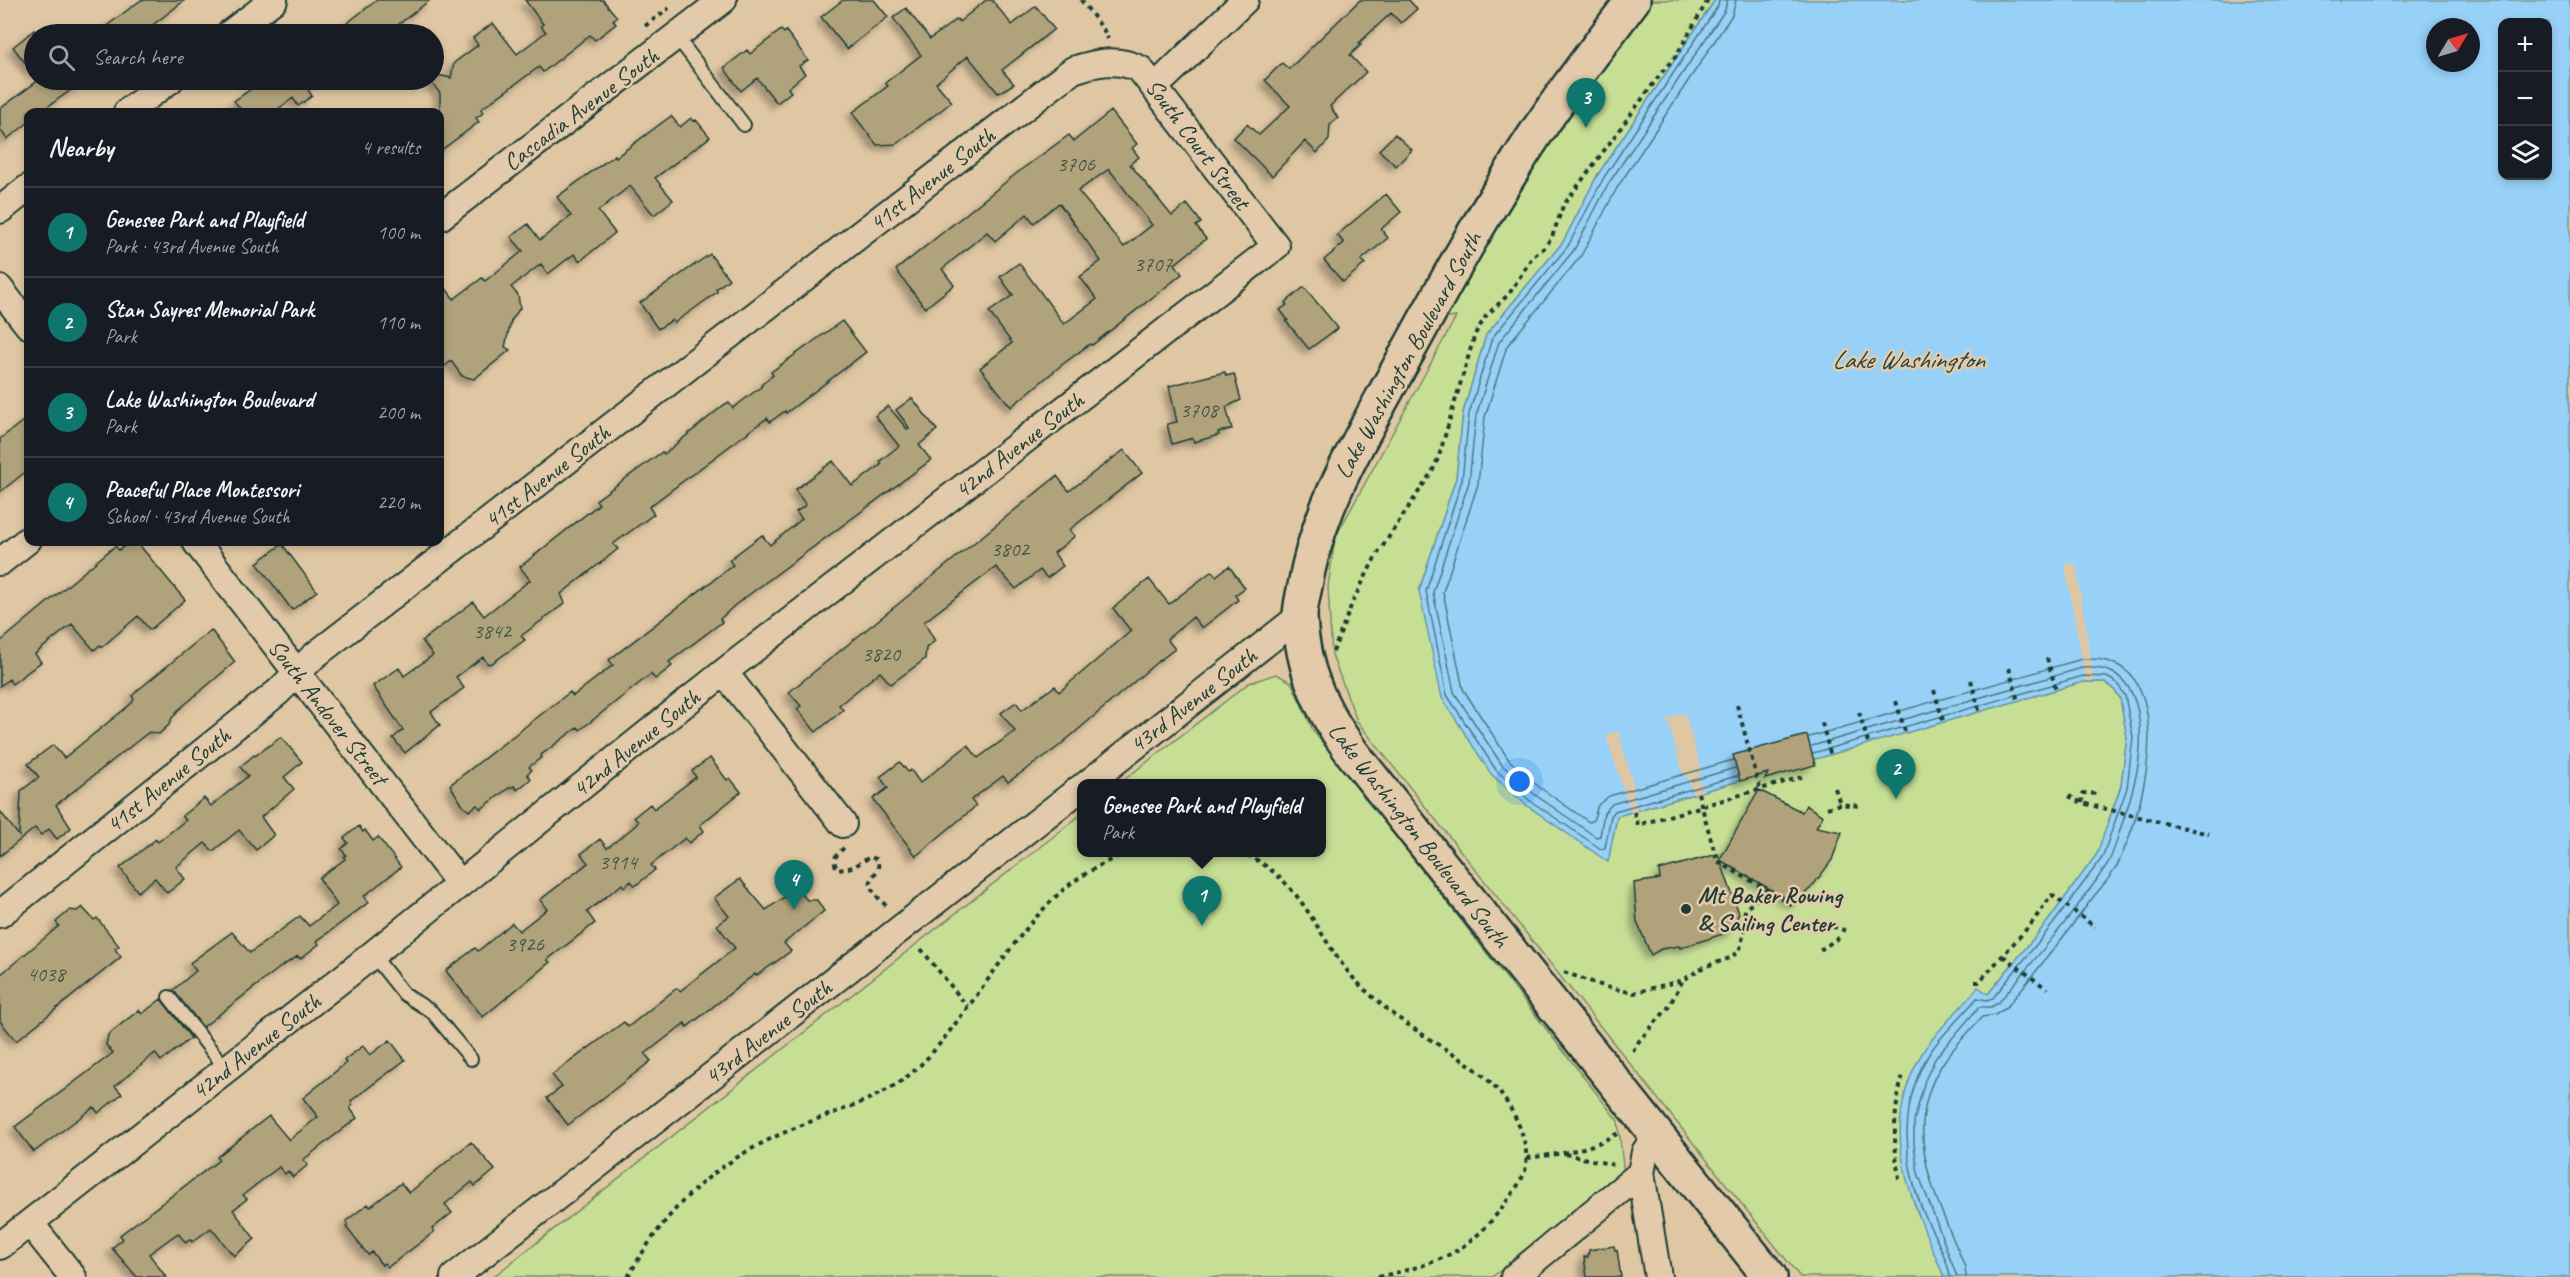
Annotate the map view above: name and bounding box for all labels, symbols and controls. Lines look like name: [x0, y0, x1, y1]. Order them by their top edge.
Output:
north arrow: [2426, 18, 2480, 72]
map controls: [2498, 18, 2552, 180]
button: +: [2498, 18, 2552, 72]
search box: [24, 24, 444, 90]
street label: Cascadia Avenue South: [497, 40, 666, 177]
icon: search: [45, 41, 78, 74]
text: Search here: [93, 43, 183, 71]
button: −: [2498, 72, 2552, 126]
street label: South Court Street: [1139, 73, 1258, 217]
pin: 3: [1566, 78, 1606, 128]
street label: 41st Avenue South: [863, 120, 1002, 238]
button: layers: [2498, 126, 2552, 180]
text: Nearby: [48, 131, 113, 164]
text: 4 results: [361, 135, 420, 160]
house number: 3706: [1057, 151, 1095, 177]
text: Genesee Park and Playfield: [105, 206, 304, 234]
text: 1: [63, 220, 72, 245]
text: 100 m: [377, 220, 420, 245]
street label: Lake Washington Boulevard South: [1328, 225, 1489, 484]
text: Park · 43rd Avenue South: [105, 234, 279, 259]
house number: 3707: [1134, 251, 1173, 277]
text: Stan Sayres Memorial Park: [105, 296, 314, 324]
text: 2: [63, 310, 72, 335]
text: 110 m: [377, 310, 420, 335]
text: Park: [105, 324, 137, 349]
water label: Lake Washington: [1832, 343, 1986, 376]
street label: 42nd Avenue South: [948, 384, 1091, 505]
text: Lake Washington Boulevard: [105, 386, 313, 414]
house number: 3708: [1180, 397, 1220, 423]
text: 3: [63, 400, 72, 425]
text: 200 m: [377, 400, 420, 425]
text: Park: [105, 414, 137, 439]
street label: 41st Avenue South: [478, 417, 617, 535]
text: Peaceful Place Montessori: [105, 476, 299, 504]
text: 4: [63, 490, 72, 515]
text: 220 m: [377, 490, 420, 515]
text: School · 43rd Avenue South: [105, 504, 290, 529]
house number: 3802: [991, 536, 1030, 562]
house number: 3842: [473, 618, 512, 644]
street label: South Andover Street: [262, 633, 396, 793]
street label: 43rd Avenue South: [1123, 640, 1264, 759]
house number: 3820: [862, 641, 901, 667]
street label: 42nd Avenue South: [566, 681, 707, 804]
street label: Lake Washington Boulevard South: [1322, 716, 1517, 955]
street label: 41st Avenue South: [99, 720, 237, 840]
pin: 2: [1876, 750, 1916, 799]
your location: [1505, 767, 1534, 796]
popup: [1077, 779, 1326, 857]
text: Genesee Park and Playfield: [1102, 792, 1301, 820]
text: Park: [1102, 820, 1134, 845]
house number: 3914: [599, 849, 639, 875]
pin: 4: [774, 860, 814, 910]
pin: 1: [1182, 876, 1222, 926]
place label: Mt Baker Rowing & Sailing Center: [1698, 880, 1844, 938]
marker: Mt Baker Rowing & Sailing Center: [1679, 902, 1693, 916]
house number: 3926: [506, 931, 544, 957]
house number: 4038: [27, 961, 67, 987]
street label: 43rd Avenue South: [698, 972, 839, 1091]
street label: 42nd Avenue South: [185, 985, 328, 1106]

